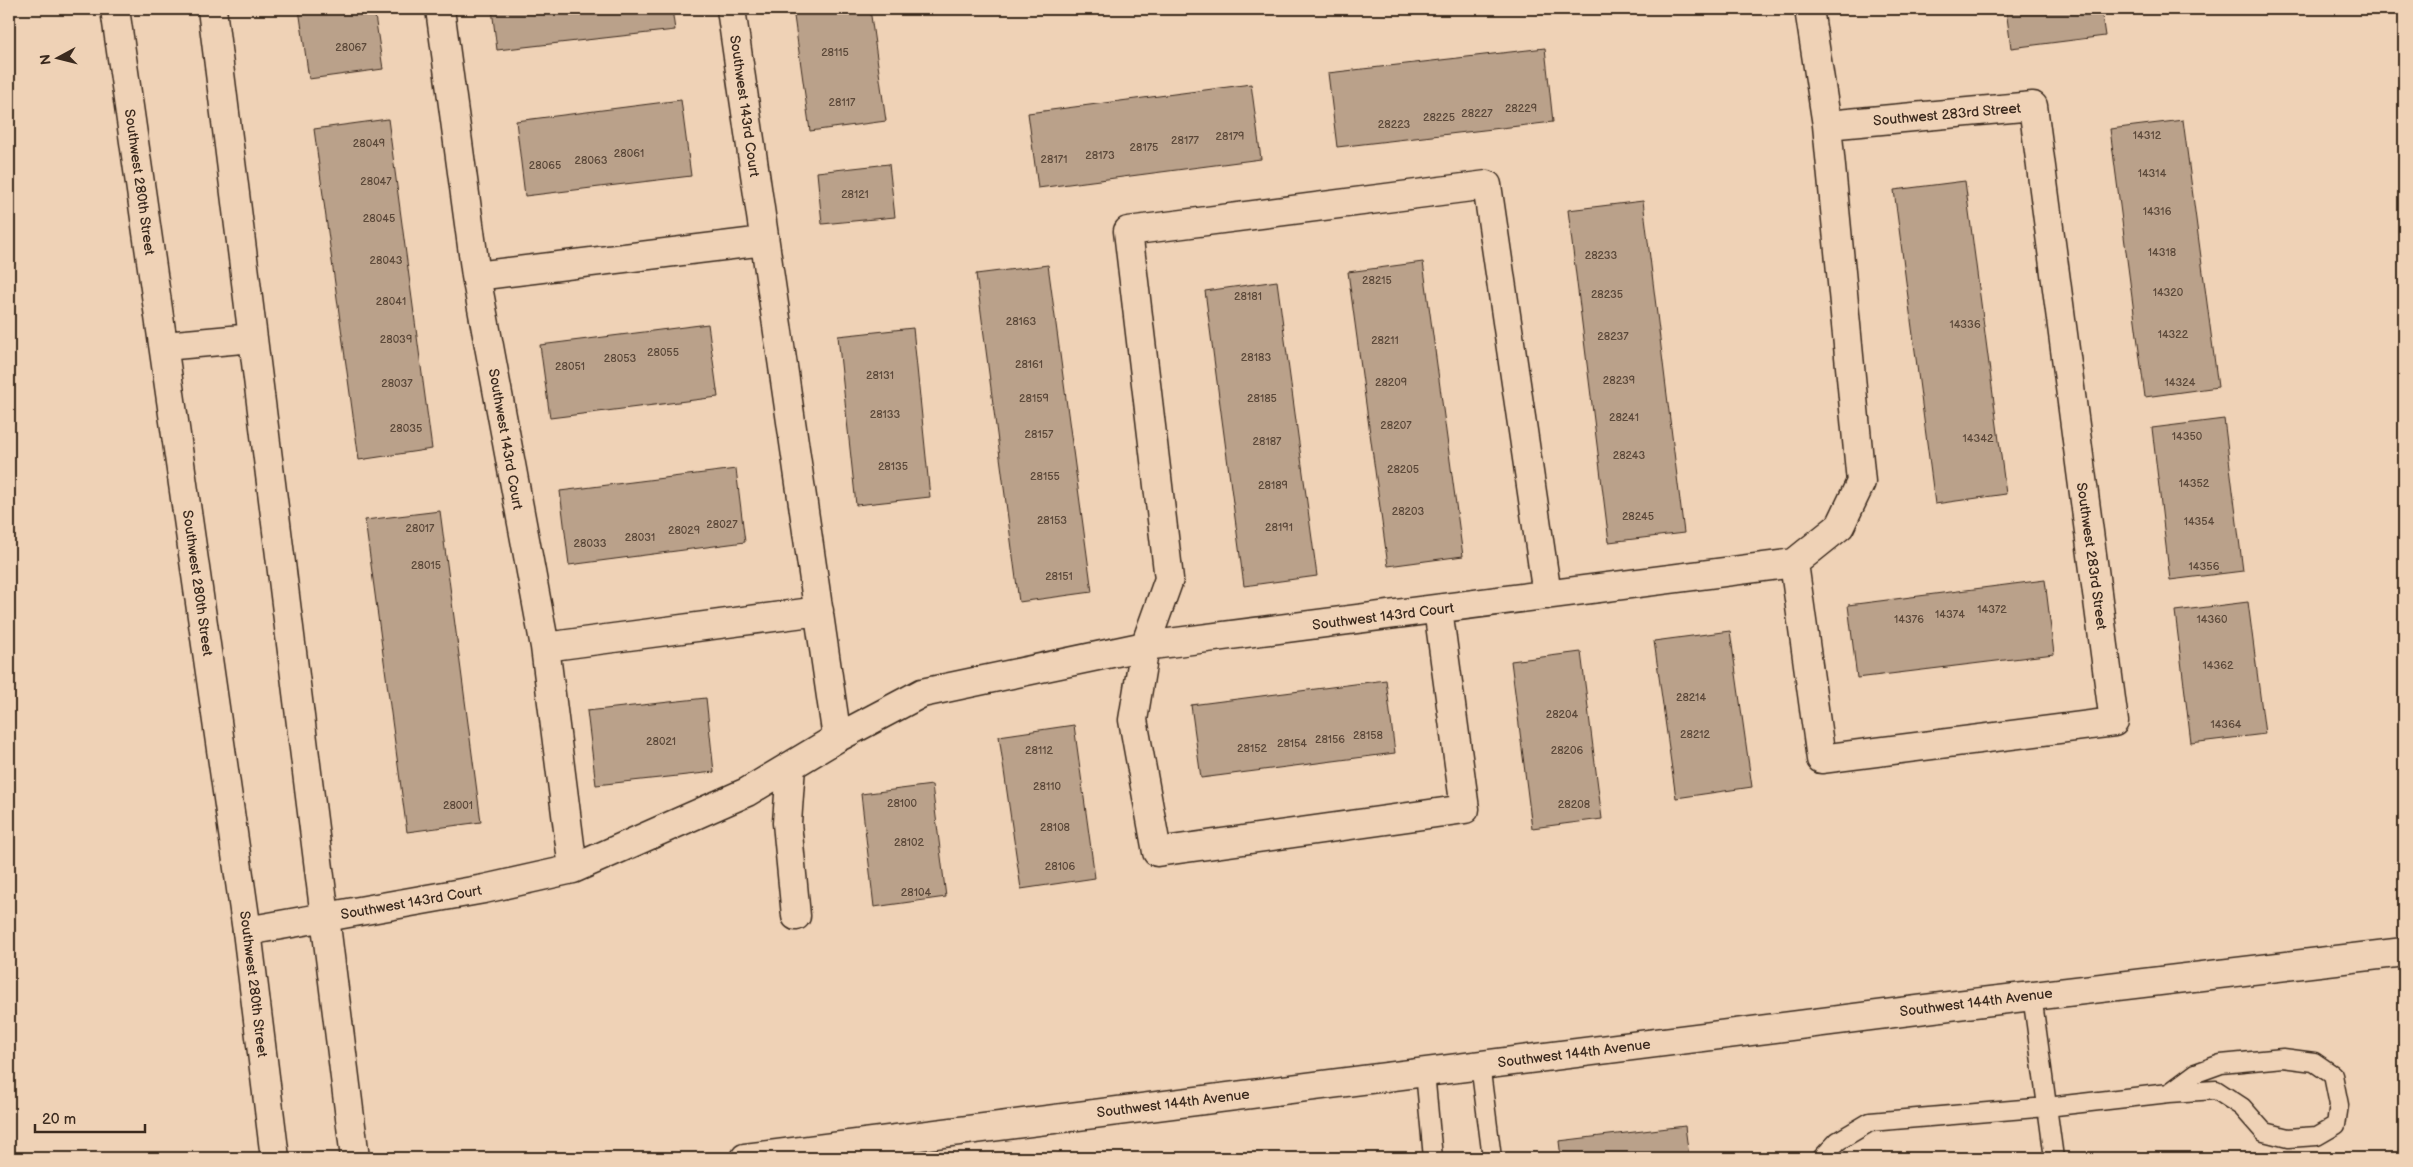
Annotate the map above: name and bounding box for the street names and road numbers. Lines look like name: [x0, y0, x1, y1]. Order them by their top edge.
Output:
street label: Southwest 143rd Court: [726, 34, 763, 179]
street label: Southwest 283rd Street: [1872, 100, 2022, 129]
street label: Southwest 280th Street: [121, 108, 158, 257]
street label: Southwest 143rd Court: [485, 367, 526, 512]
street label: Southwest 283rd Street: [2073, 481, 2110, 631]
street label: Southwest 280th Street: [179, 509, 216, 658]
street label: Southwest 143rd Court: [1311, 599, 1456, 634]
street label: Southwest 143rd Court: [339, 882, 484, 923]
street label: Southwest 280th Street: [236, 910, 271, 1059]
street label: Southwest 144th Avenue: [1899, 985, 2053, 1020]
street label: Southwest 144th Avenue: [1497, 1036, 1651, 1071]
street label: Southwest 144th Avenue: [1096, 1086, 1250, 1121]

